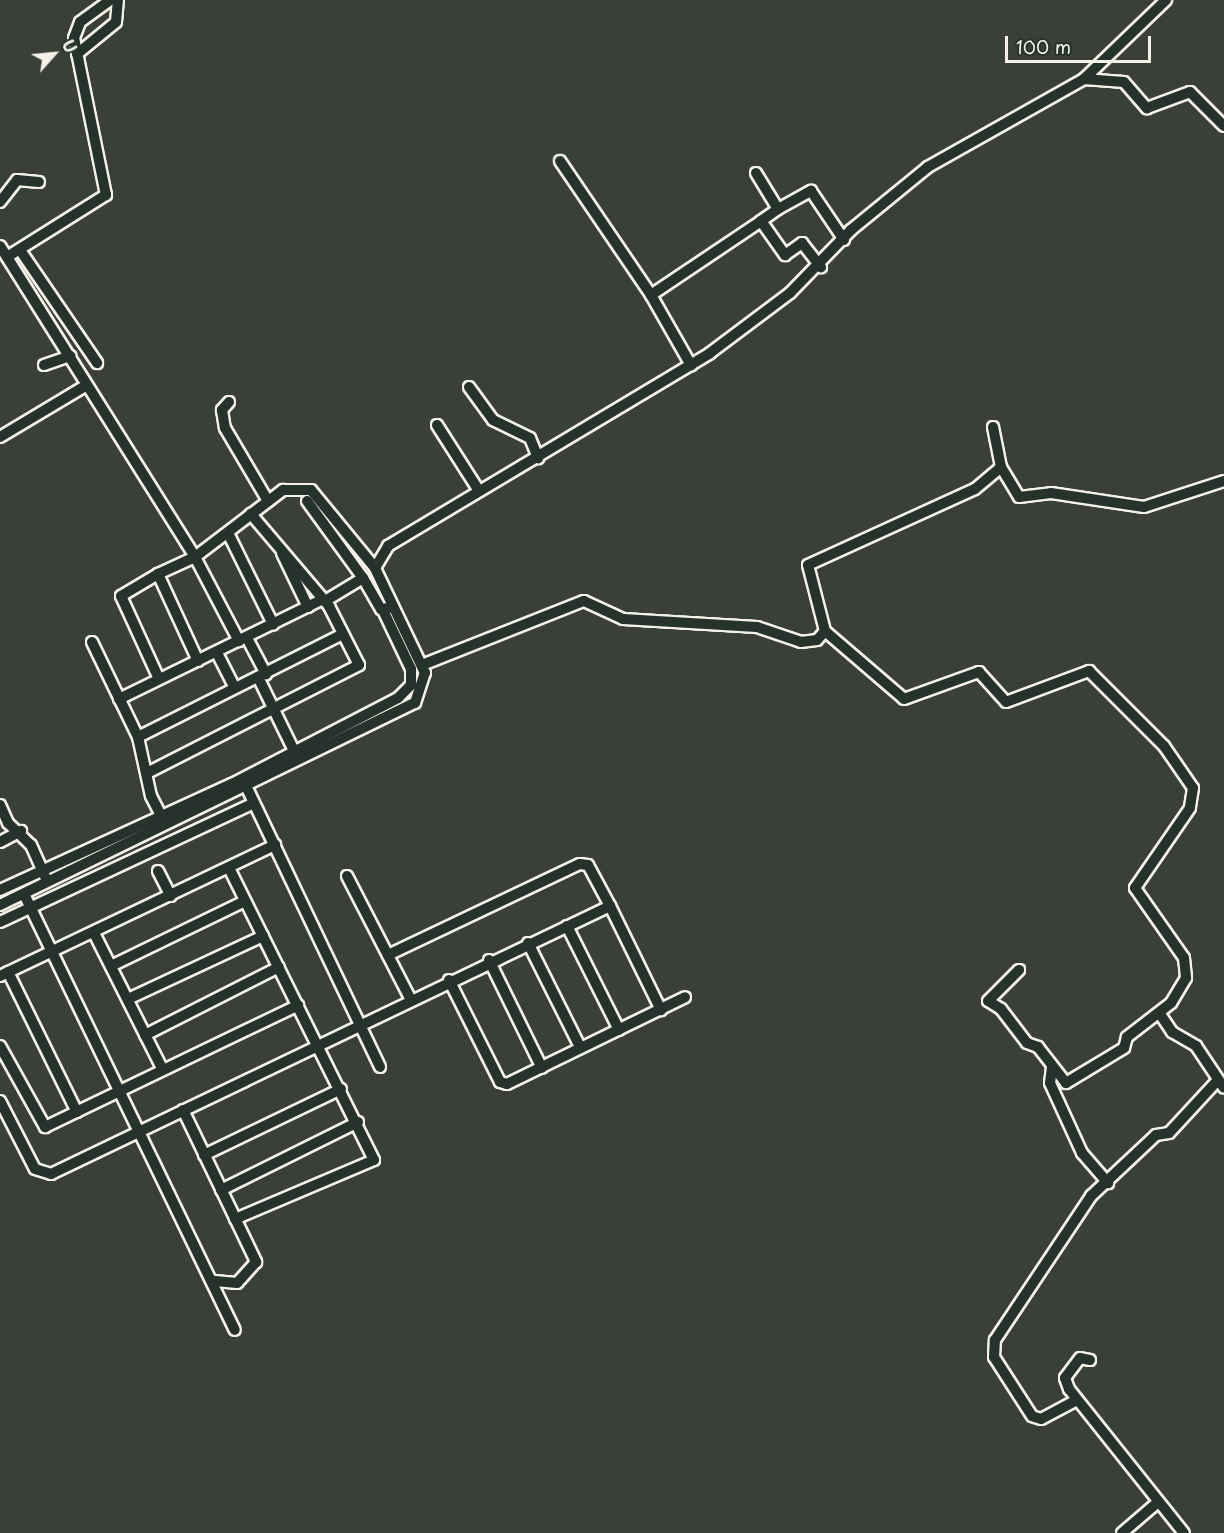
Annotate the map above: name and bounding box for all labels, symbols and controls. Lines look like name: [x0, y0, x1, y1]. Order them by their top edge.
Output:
north arrow: [24, 24, 84, 84]
scale bar: [1008, 24, 1154, 62]
text: 100 m: [1016, 33, 1071, 60]
text: U: [57, 35, 83, 57]

